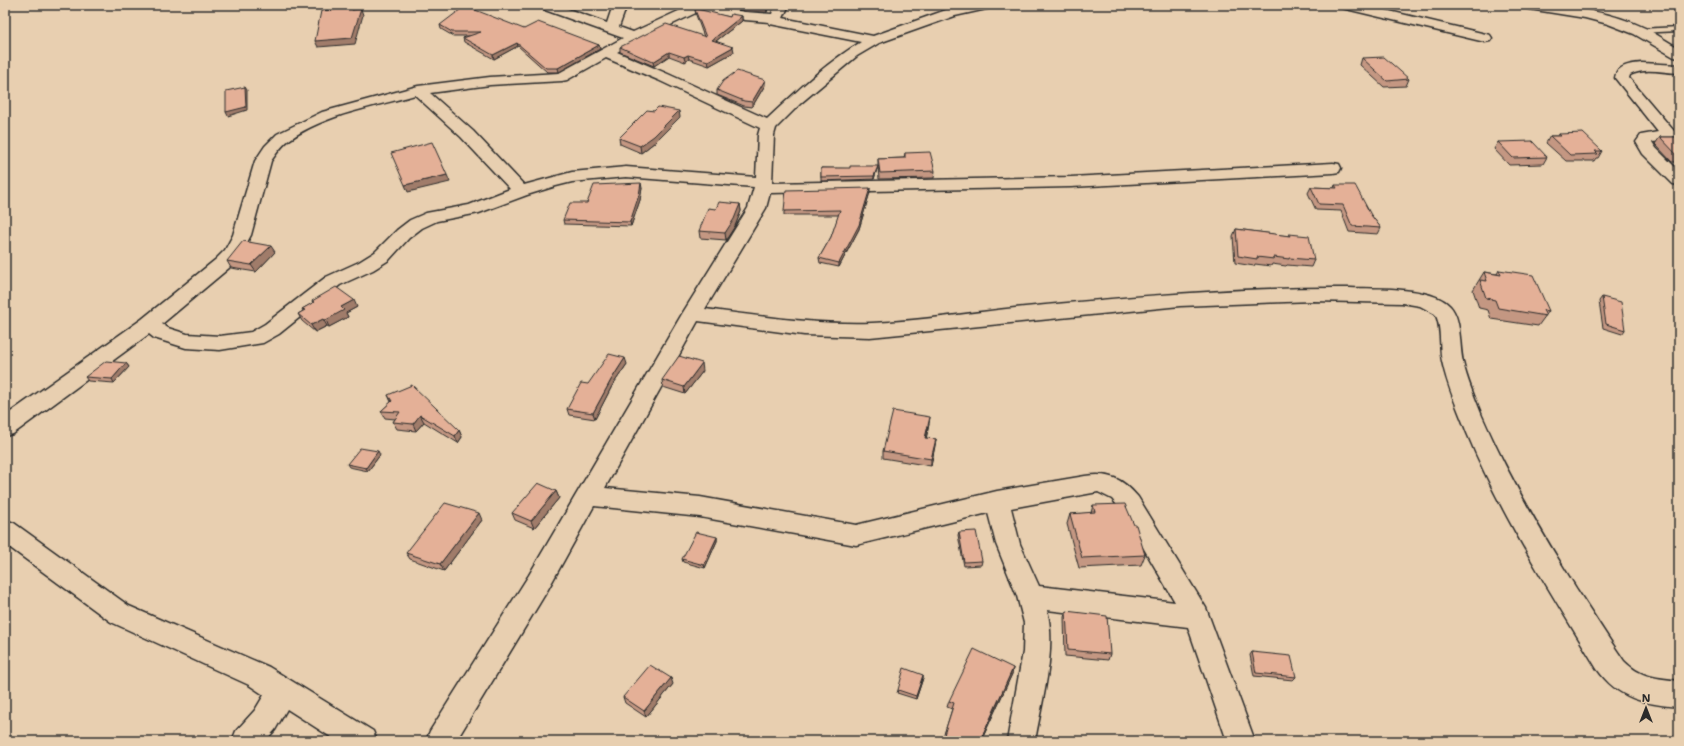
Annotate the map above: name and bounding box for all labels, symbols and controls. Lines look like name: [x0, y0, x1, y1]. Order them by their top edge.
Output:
north arrow: [1626, 688, 1666, 728]
text: N: [1642, 691, 1651, 706]

